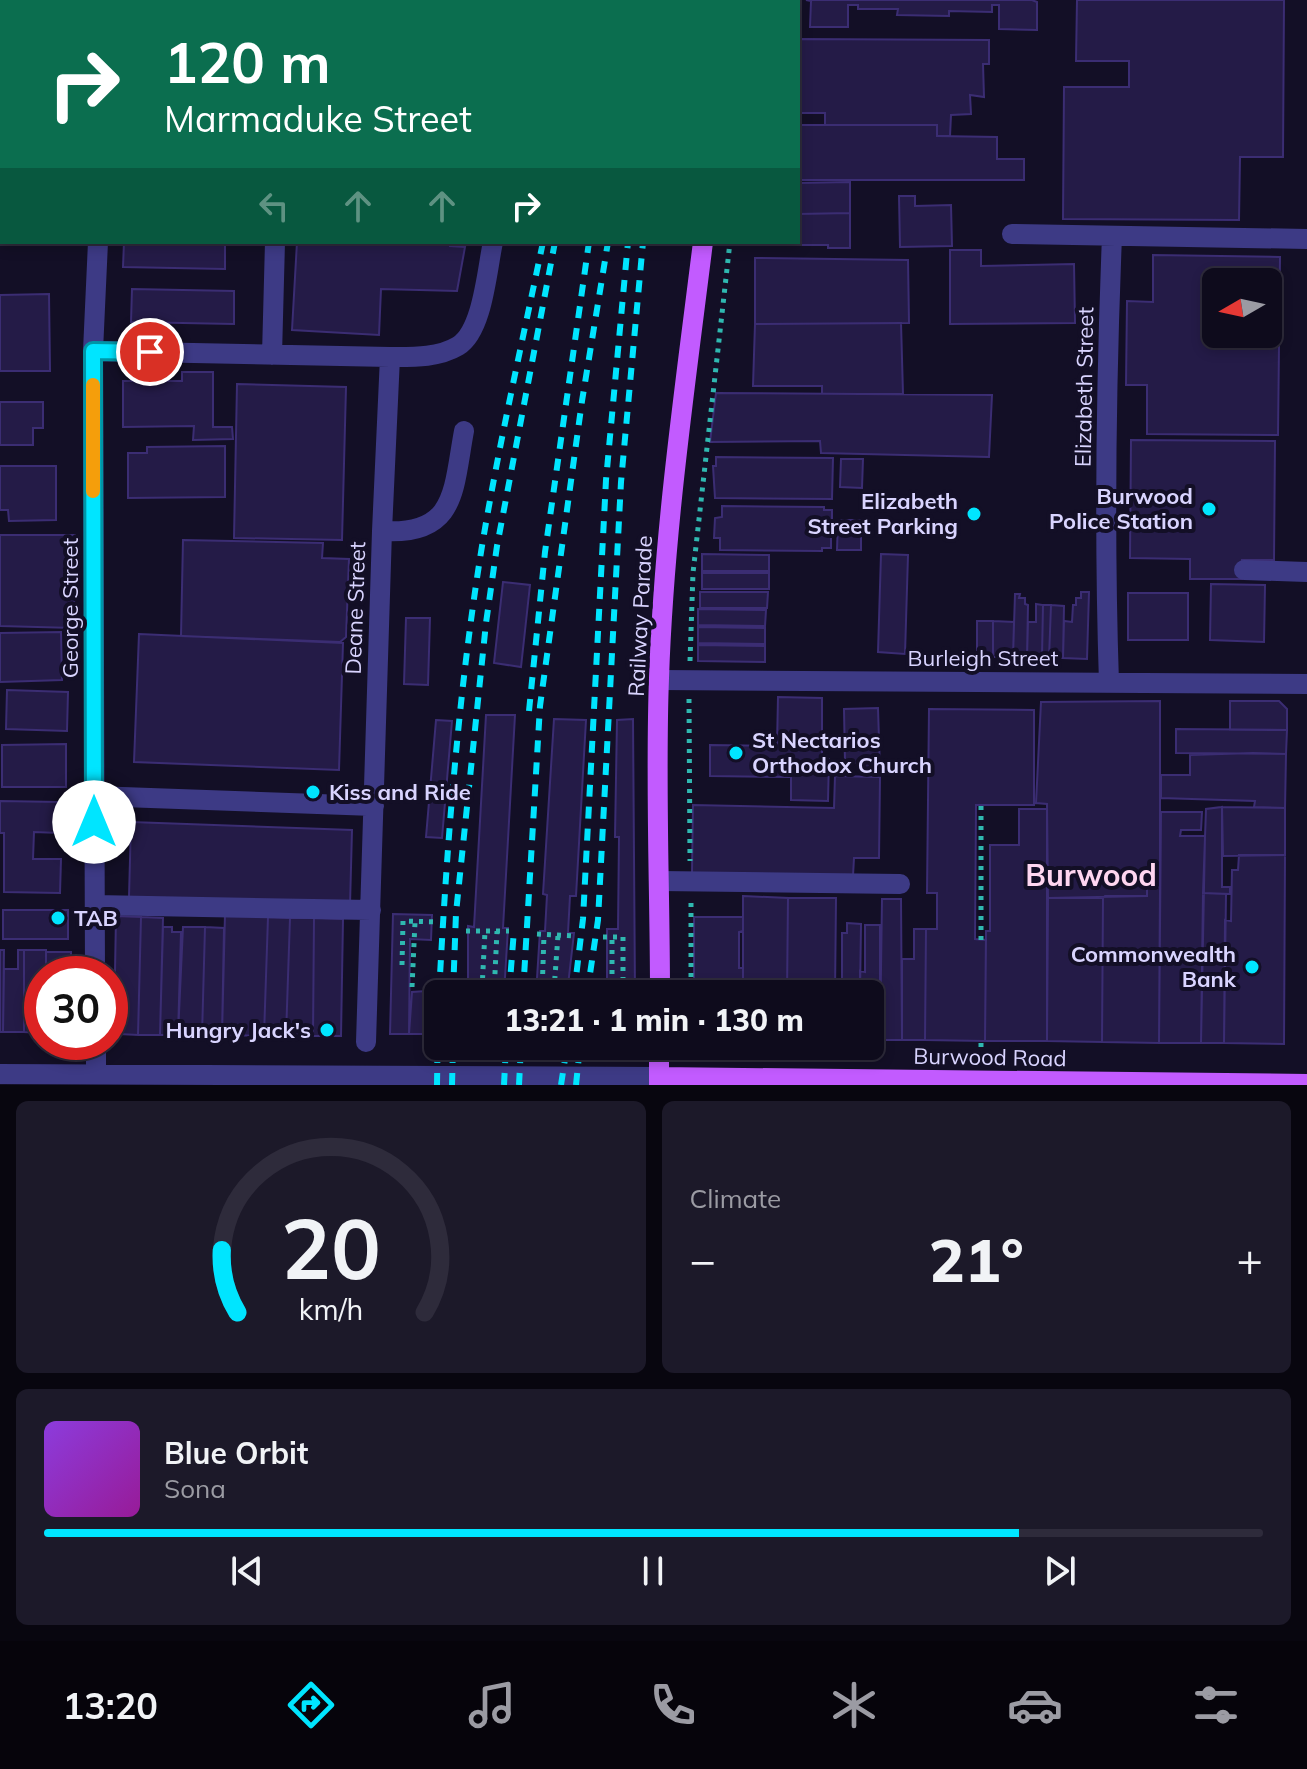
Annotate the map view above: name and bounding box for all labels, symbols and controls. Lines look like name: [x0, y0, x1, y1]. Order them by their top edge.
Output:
text: 120 m: [164, 27, 331, 97]
icon: right: [32, 32, 136, 136]
text: Marmaduke Street: [164, 96, 472, 141]
icon: left: [252, 184, 296, 228]
icon: ahead: [336, 184, 380, 228]
icon: ahead: [420, 184, 464, 228]
icon: right: [504, 184, 548, 228]
north arrow: [1202, 268, 1282, 348]
map controls: [1202, 268, 1282, 348]
street label: Elizabeth Street: [1069, 306, 1099, 467]
pin: [116, 318, 184, 386]
icon: arrive: [128, 330, 172, 374]
place label: Burwood Police Station: [1049, 482, 1193, 535]
place label: Elizabeth Street Parking: [807, 487, 958, 540]
marker: Burwood Police Station: [1200, 500, 1218, 518]
marker: Elizabeth Street Parking: [965, 505, 983, 523]
street label: Railway Parade: [622, 535, 658, 697]
street label: George Street: [56, 538, 84, 678]
street label: Deane Street: [339, 541, 371, 675]
street label: Burleigh Street: [908, 644, 1059, 672]
place label: St Nectarios Orthodox Church: [752, 726, 932, 779]
marker: St Nectarios Orthodox Church: [727, 744, 745, 762]
place label: Kiss and Ride: [329, 778, 471, 806]
position arrow: [52, 780, 136, 864]
marker: Kiss and Ride: [304, 783, 322, 801]
district label: Burwood: [1025, 856, 1157, 894]
place label: TAB: [74, 904, 118, 932]
marker: TAB: [49, 909, 67, 927]
place label: Commonwealth Bank: [1071, 940, 1237, 993]
speed limit sign: 30: [24, 956, 128, 1060]
marker: Commonwealth Bank: [1243, 958, 1261, 976]
text: 13:21 · 1 min · 130 m: [504, 1001, 804, 1039]
place label: Hungry Jack's: [165, 1016, 311, 1044]
marker: Hungry Jack's: [318, 1021, 336, 1039]
street label: Burwood Road: [913, 1042, 1067, 1072]
text: Climate: [690, 1182, 781, 1215]
text: 20: [281, 1195, 381, 1300]
text: 21°: [929, 1222, 1024, 1297]
text: −: [690, 1232, 716, 1287]
text: +: [1237, 1232, 1263, 1287]
text: km/h: [298, 1291, 363, 1327]
text: Blue Orbit: [164, 1434, 308, 1472]
text: Sona: [164, 1472, 226, 1505]
icon: previous: [225, 1549, 269, 1593]
icon: pause: [631, 1549, 675, 1593]
icon: next: [1038, 1549, 1082, 1593]
icon: directions: [283, 1677, 339, 1733]
icon: music: [464, 1677, 520, 1733]
icon: phone: [645, 1677, 701, 1733]
icon: climate: [826, 1677, 882, 1733]
icon: car: [1007, 1677, 1063, 1733]
icon: filters: [1188, 1677, 1244, 1733]
text: 13:20: [63, 1683, 158, 1728]

